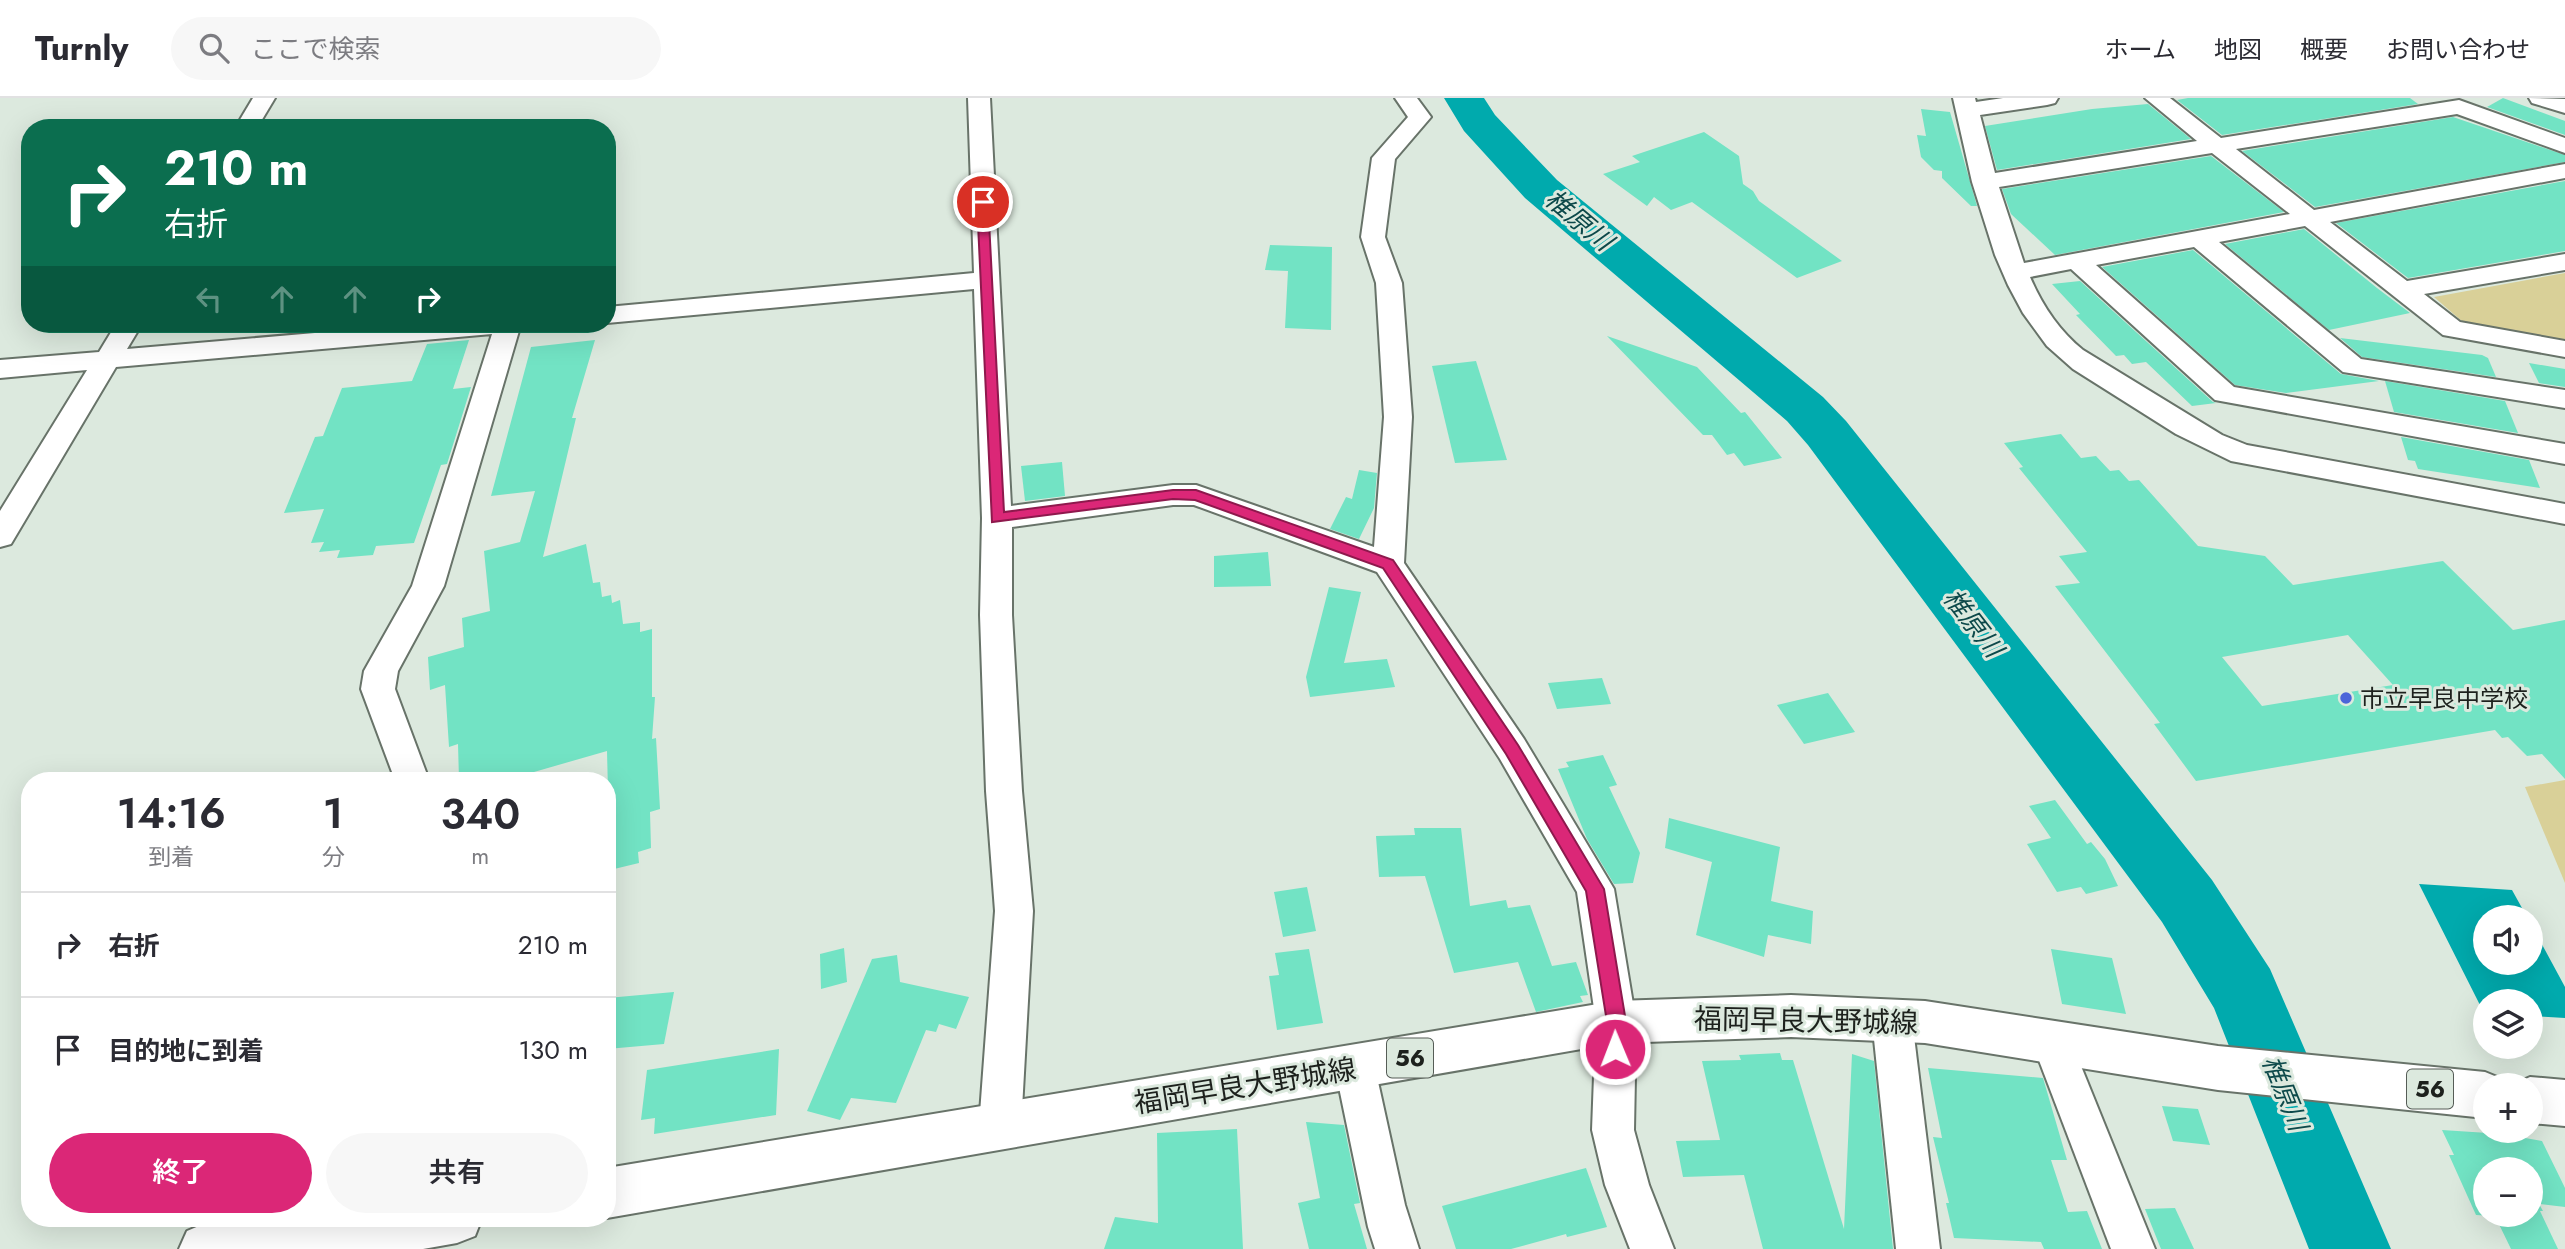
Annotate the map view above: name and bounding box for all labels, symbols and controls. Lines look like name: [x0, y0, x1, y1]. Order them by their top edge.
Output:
search box: [171, 17, 661, 80]
text: Turnly: [35, 25, 129, 72]
icon: search: [195, 29, 233, 67]
text: ここで検索: [251, 30, 381, 68]
text: ホーム: [2105, 32, 2176, 67]
text: 地図: [2214, 32, 2262, 67]
text: 概要: [2300, 32, 2348, 67]
text: お問い合わせ: [2386, 32, 2530, 67]
text: 210 m: [164, 133, 308, 203]
icon: right: [49, 147, 140, 238]
pin: [953, 172, 1013, 232]
water label: 椎原川: [1537, 180, 1623, 262]
icon: arrive: [964, 183, 1002, 221]
text: 右折: [164, 201, 228, 247]
icon: left: [190, 280, 228, 318]
icon: ahead: [263, 280, 301, 318]
icon: ahead: [336, 280, 374, 318]
icon: right: [409, 280, 447, 318]
water label: 椎原川: [1934, 581, 2014, 668]
place label: 市立早良中学校: [2360, 681, 2528, 716]
marker: 市立早良中学校: [2338, 690, 2354, 706]
text: 14:16: [117, 783, 226, 844]
text: 1: [323, 783, 343, 844]
text: 340: [440, 784, 520, 845]
text: m: [471, 839, 489, 873]
text: 到着: [148, 840, 194, 874]
text: 分: [322, 840, 345, 874]
map controls: [2473, 905, 2543, 1227]
button: sound: [2473, 905, 2543, 975]
icon: right: [49, 926, 87, 964]
text: 210 m: [518, 926, 588, 964]
text: 右折: [108, 927, 160, 965]
button: layers: [2473, 989, 2543, 1059]
street label: 福岡早良大野城線: [1694, 999, 1918, 1043]
position arrow: [1578, 1012, 1652, 1086]
icon: arrive: [49, 1031, 87, 1069]
text: 130 m: [518, 1031, 588, 1069]
text: 目的地に到着: [108, 1032, 264, 1070]
road number: 56: [1387, 1038, 1433, 1077]
street label: 福岡早良大野城線: [1131, 1048, 1359, 1124]
water label: 椎原川: [2253, 1050, 2318, 1139]
road number: 56: [2407, 1070, 2453, 1108]
button: +: [2473, 1073, 2543, 1143]
button: 終了: [49, 1133, 312, 1213]
button: 共有: [326, 1133, 588, 1213]
button: −: [2473, 1157, 2543, 1227]

